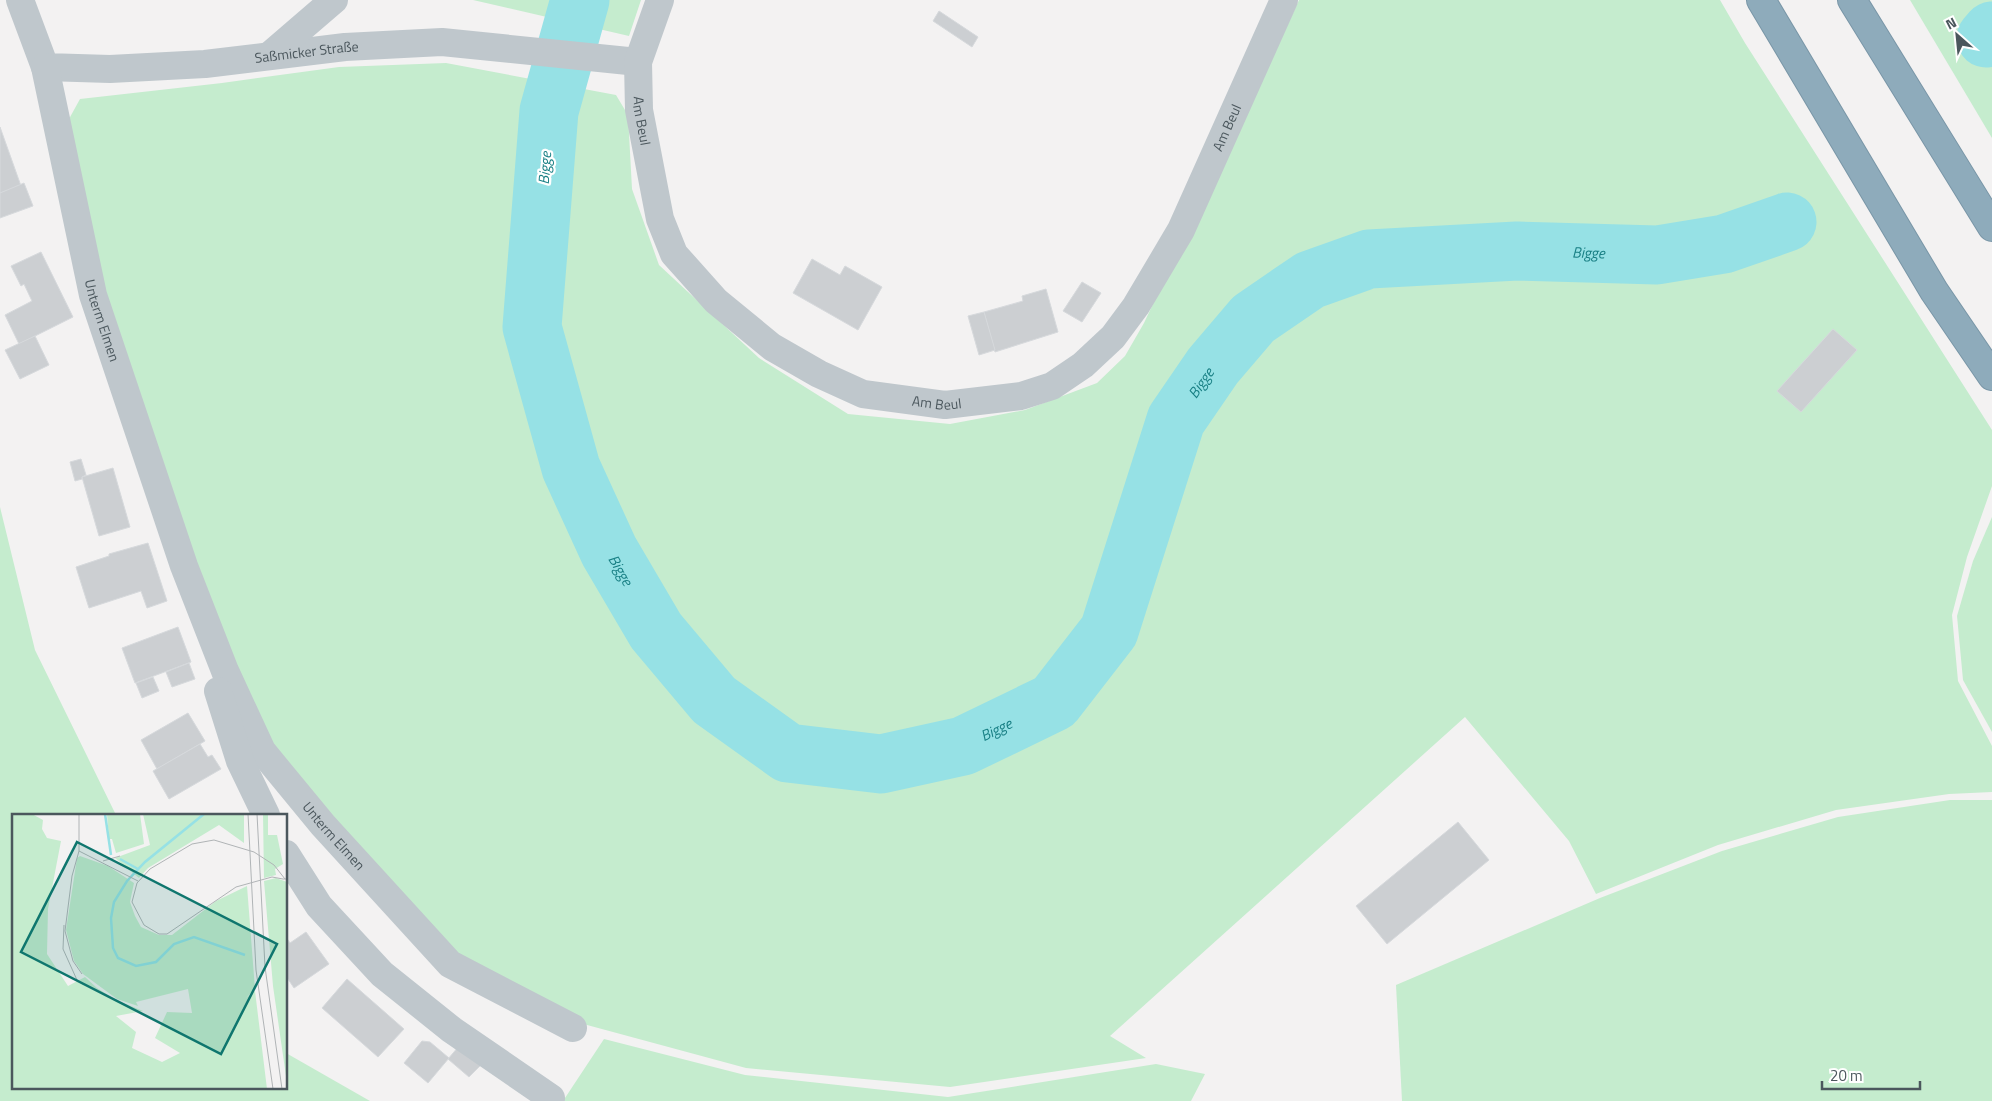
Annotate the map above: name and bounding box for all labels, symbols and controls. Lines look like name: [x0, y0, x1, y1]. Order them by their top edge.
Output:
north arrow: [1932, 10, 1982, 60]
text: N: [1942, 11, 1960, 35]
street label: Saßmicker Straße: [253, 35, 359, 68]
street label: Am Beul: [628, 96, 657, 147]
street label: Am Beul: [1207, 100, 1246, 154]
water label: Bigge: [532, 150, 557, 185]
water label: Bigge: [1572, 241, 1606, 265]
street label: Unterm Elmen: [80, 277, 126, 364]
water label: Bigge: [1182, 362, 1220, 403]
street label: Am Beul: [911, 390, 963, 415]
water label: Bigge: [603, 550, 640, 591]
water label: Bigge: [976, 712, 1017, 747]
street label: Unterm Elmen: [298, 797, 370, 875]
inset map: [12, 814, 288, 1088]
scale bar: [1822, 1058, 1920, 1090]
text: 20 m: [1830, 1064, 1863, 1087]

